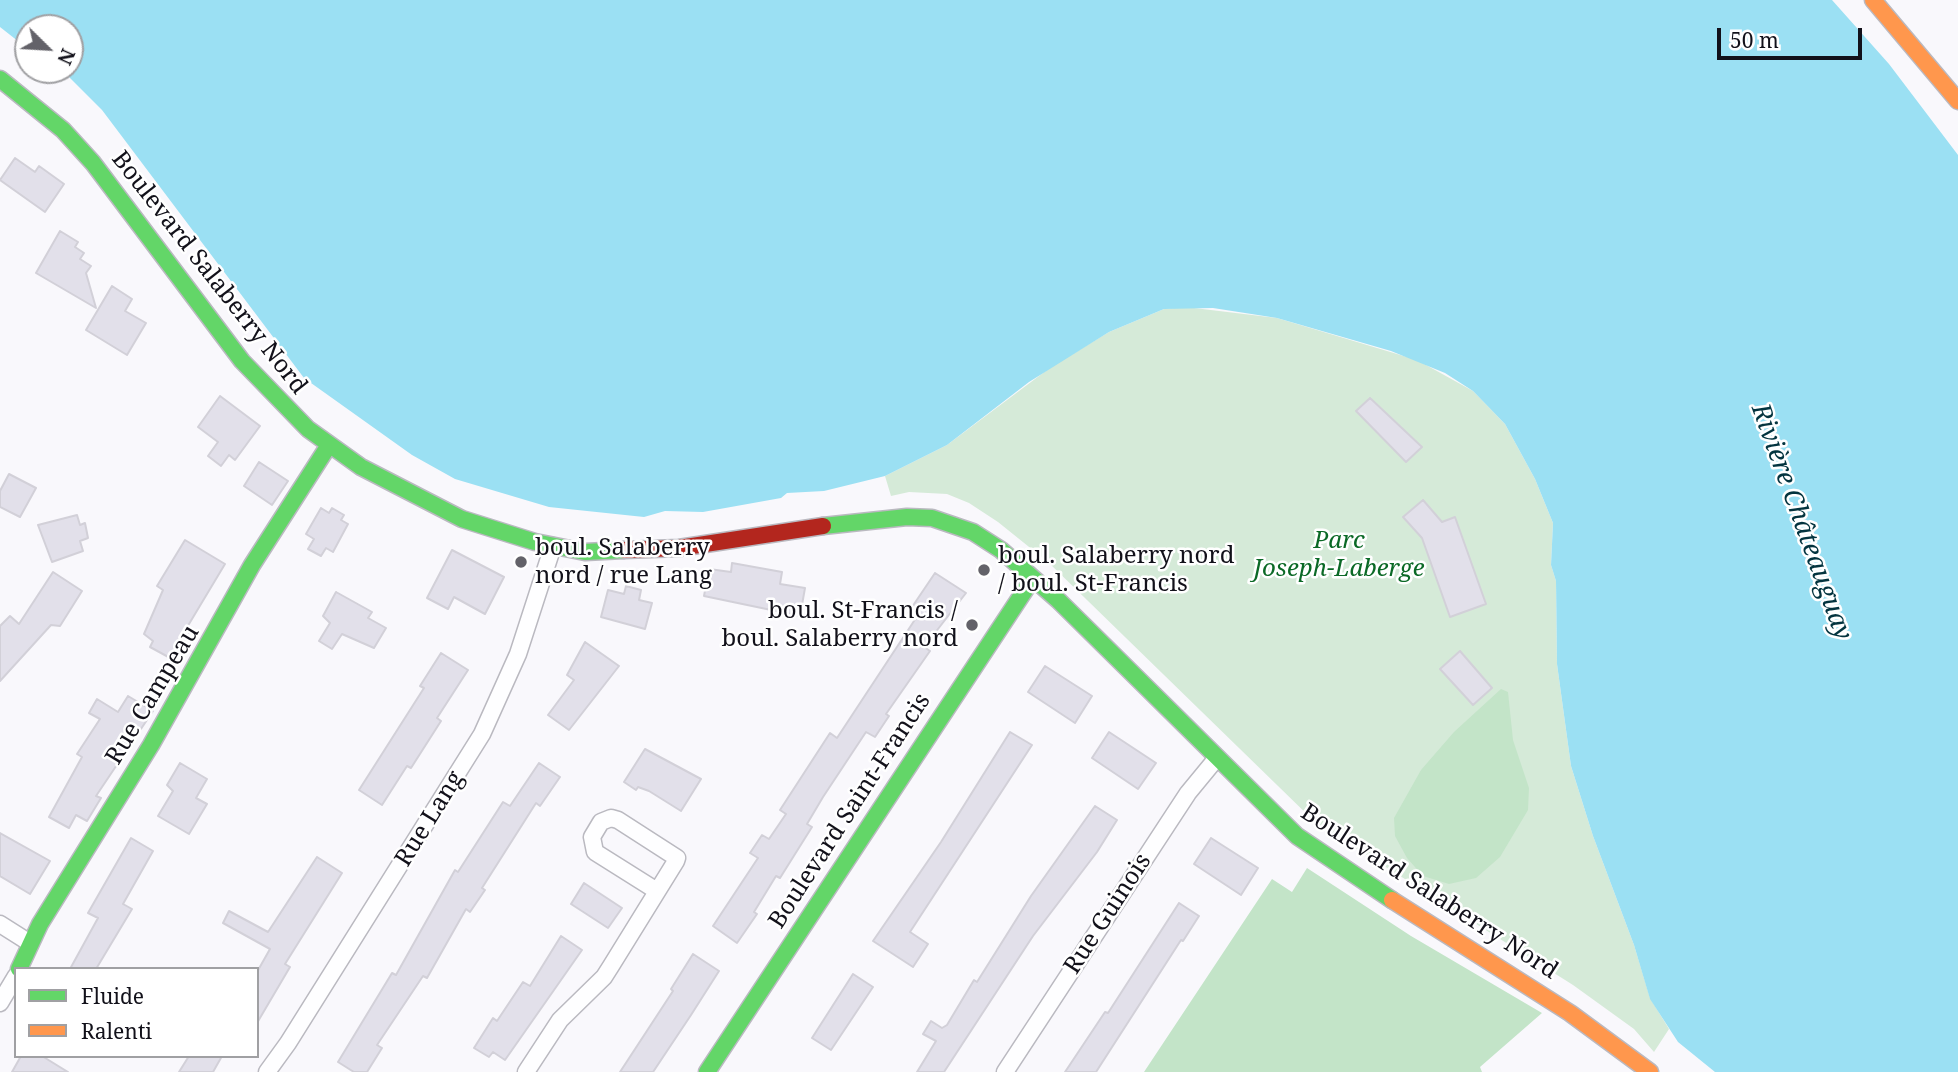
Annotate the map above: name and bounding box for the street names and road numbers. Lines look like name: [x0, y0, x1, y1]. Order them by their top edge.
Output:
street label: Boulevard Salaberry Nord: [105, 146, 313, 400]
street label: Rue Campeau: [100, 620, 206, 770]
street label: Boulevard Saint-Francis: [763, 688, 937, 934]
street label: Rue Lang: [389, 766, 471, 872]
street label: Boulevard Salaberry Nord: [1295, 798, 1563, 986]
street label: Rue Guinois: [1058, 848, 1158, 980]

